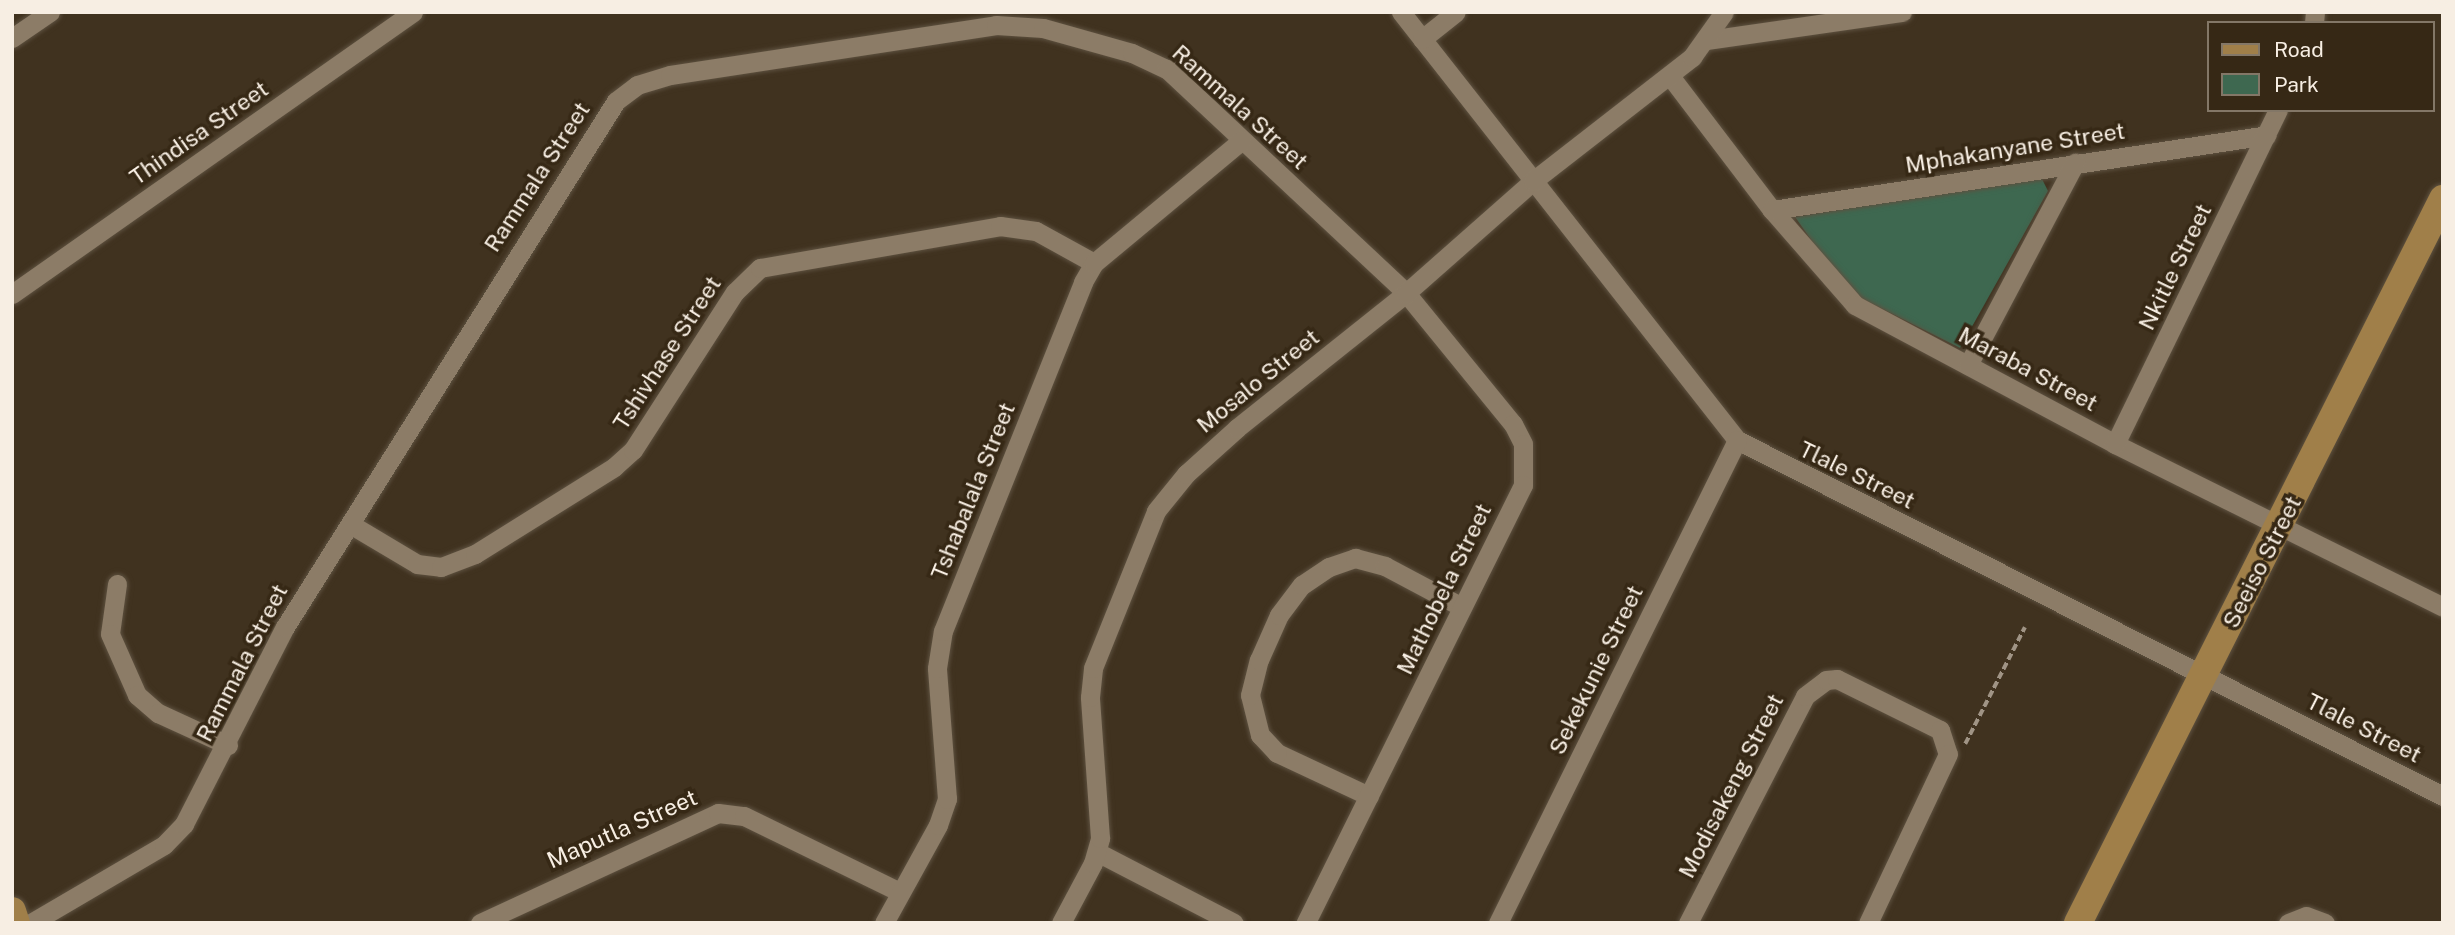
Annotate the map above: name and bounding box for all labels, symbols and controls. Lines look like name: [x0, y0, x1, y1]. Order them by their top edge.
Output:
legend: [2206, 21, 2434, 112]
text: Road: [2274, 37, 2324, 62]
street label: Rammala Street: [1167, 39, 1313, 175]
text: Park: [2274, 72, 2319, 97]
street label: Thindisa Street: [124, 75, 274, 191]
street label: Rammala Street: [478, 97, 596, 257]
street label: Mphakanyane Street: [1903, 117, 2127, 179]
street label: Nkitle Street: [2133, 199, 2217, 335]
street label: Tshivhase Street: [607, 271, 727, 435]
street label: Maraba Street: [1954, 321, 2102, 417]
street label: Mosalo Street: [1191, 323, 1325, 439]
street label: Tshabalala Street: [925, 399, 1021, 583]
street label: Tlale Street: [1795, 435, 1919, 515]
street label: Seeiso Street: [2217, 491, 2307, 633]
street label: Mathobela Street: [1391, 499, 1497, 679]
street label: Rammala Street: [190, 580, 294, 746]
street label: Sekekunie Street: [1543, 581, 1649, 759]
street label: Tlale Street: [2302, 687, 2426, 769]
street label: Modisakeng Street: [1673, 689, 1789, 883]
street label: Maputla Street: [543, 784, 701, 874]

